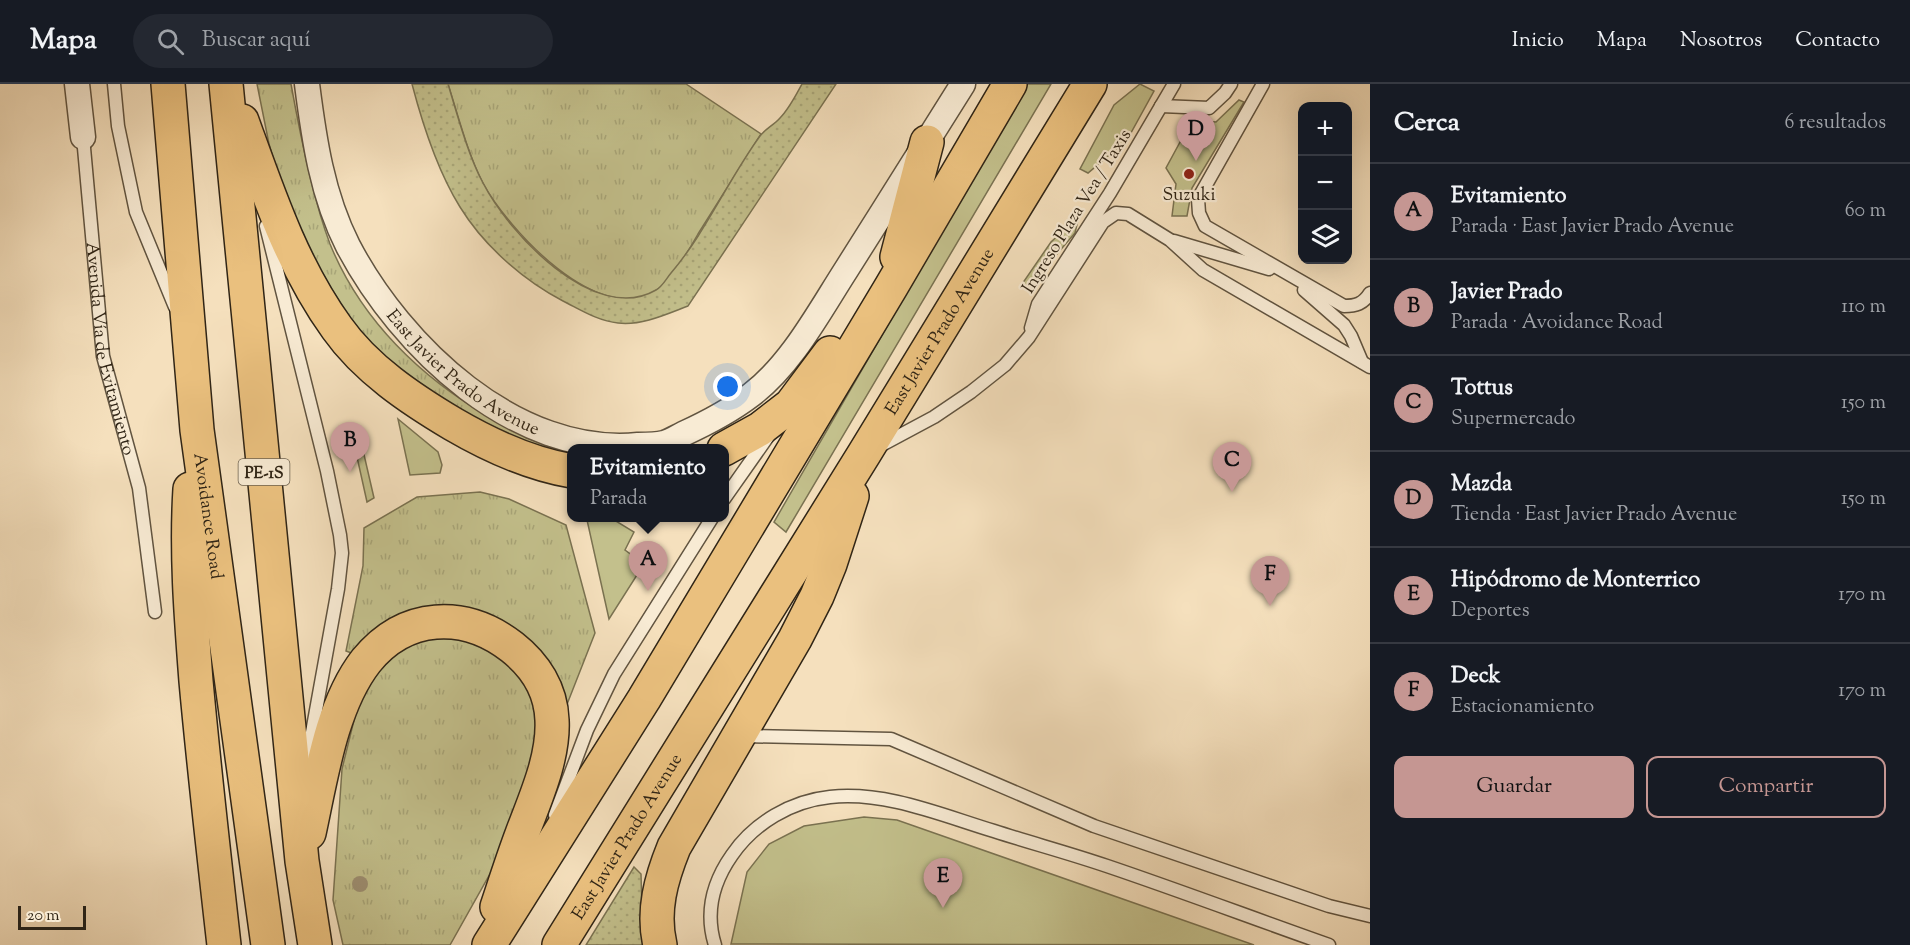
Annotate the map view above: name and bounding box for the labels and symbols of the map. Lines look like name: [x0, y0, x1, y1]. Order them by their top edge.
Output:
pin: D: [1176, 112, 1216, 161]
street label: Ingreso Plaza Vea / Taxis: [1016, 125, 1139, 299]
marker: Suzuki: [1182, 167, 1196, 181]
place label: Suzuki: [1162, 183, 1216, 209]
street label: Avenida Vía de Evitamiento: [78, 241, 141, 459]
street label: East Javier Prado Avenue: [880, 244, 1002, 421]
street label: East Javier Prado Avenue: [379, 305, 543, 443]
your location: [713, 372, 742, 401]
pin: B: [330, 422, 370, 472]
pin: C: [1212, 442, 1252, 492]
street label: Avoidance Road: [185, 451, 228, 581]
road number: PE-1S: [238, 459, 290, 485]
pin: A: [628, 542, 668, 591]
pin: F: [1250, 556, 1290, 606]
street label: East Javier Prado Avenue: [567, 749, 690, 926]
pin: E: [924, 858, 962, 908]
scale bar: [18, 903, 86, 930]

